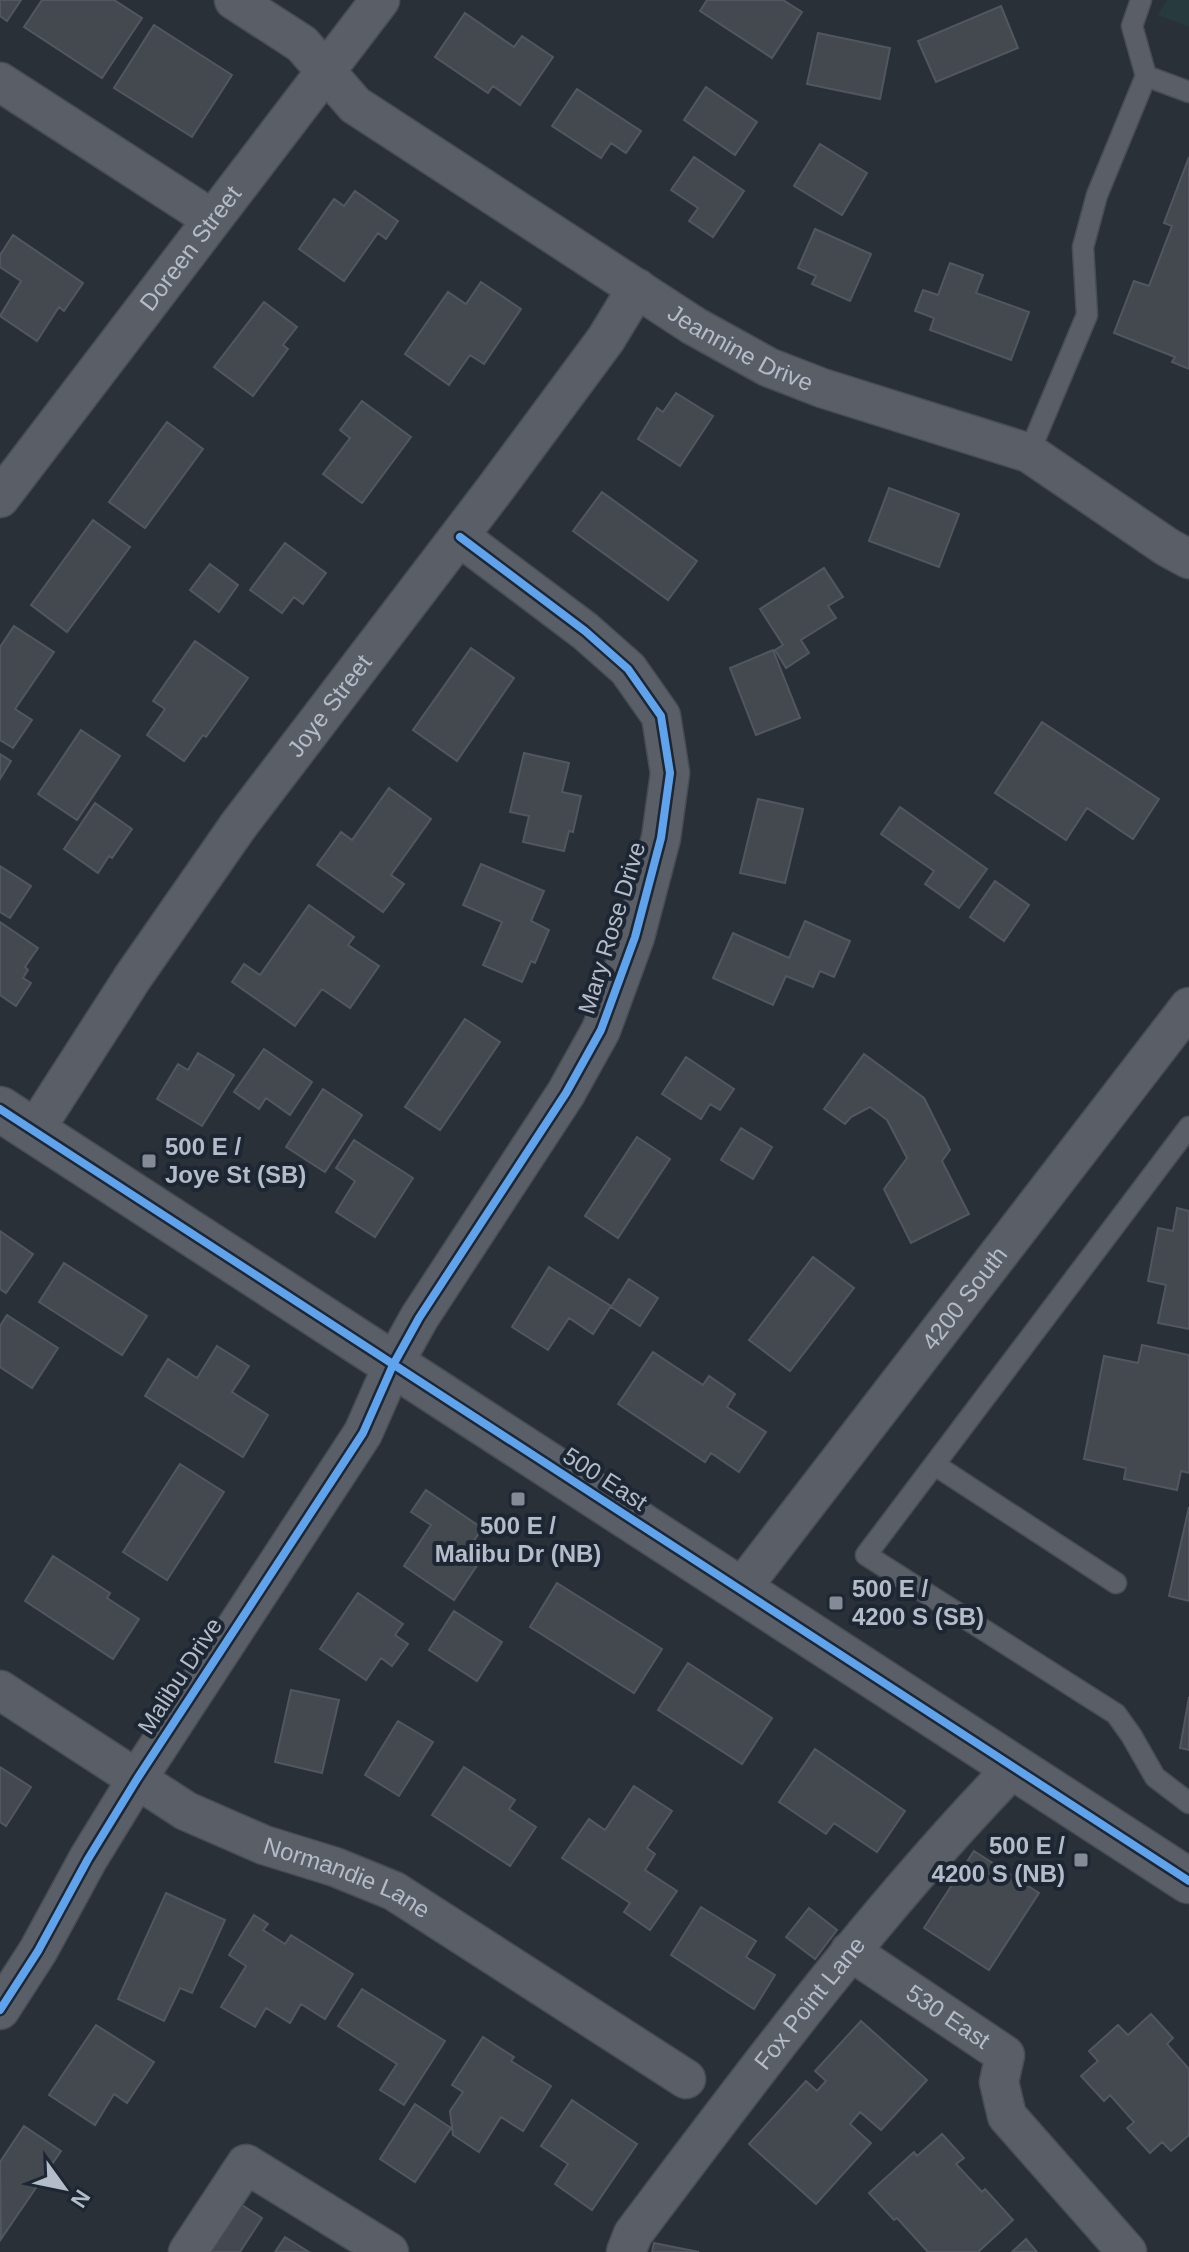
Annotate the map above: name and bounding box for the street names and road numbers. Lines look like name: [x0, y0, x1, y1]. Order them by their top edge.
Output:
street label: Doreen Street: [134, 180, 246, 316]
street label: Jeannine Drive: [663, 299, 817, 396]
street label: Joye Street: [282, 649, 377, 762]
street label: Mary Rose Drive: [572, 838, 651, 1017]
street label: 4200 South: [916, 1241, 1012, 1355]
street label: 500 East: [558, 1441, 653, 1516]
street label: Malibu Drive: [132, 1612, 227, 1739]
street label: Normandie Lane: [260, 1832, 435, 1923]
street label: Fox Point Lane: [749, 1931, 870, 2075]
street label: 530 East: [901, 1979, 995, 2054]

